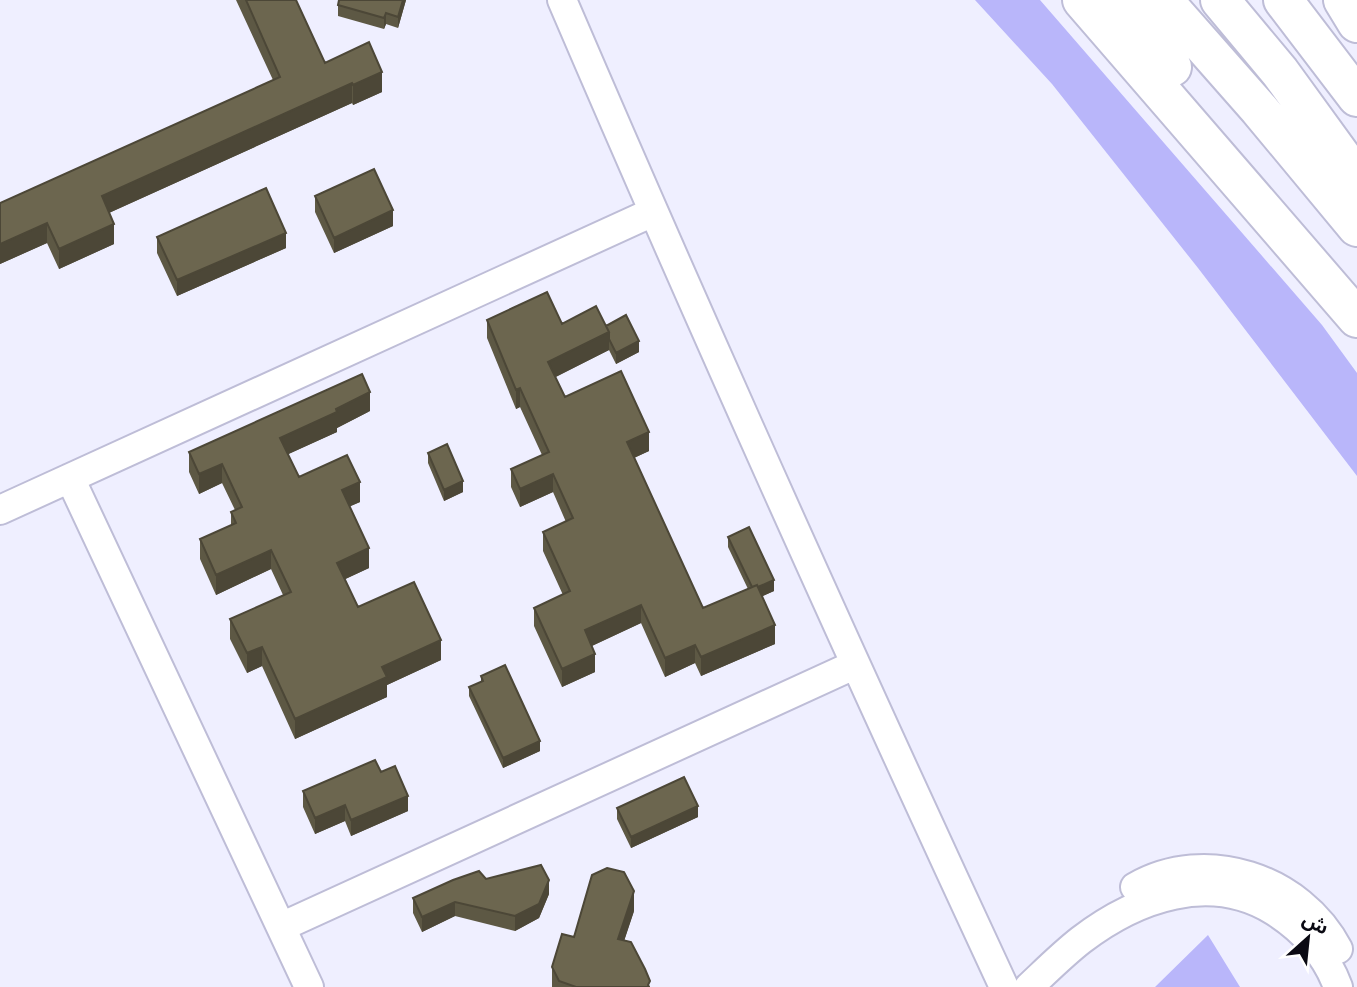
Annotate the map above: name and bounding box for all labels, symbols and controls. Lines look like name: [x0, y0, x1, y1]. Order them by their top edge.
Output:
north arrow: [1273, 903, 1343, 973]
text: ش: [1299, 907, 1332, 939]

